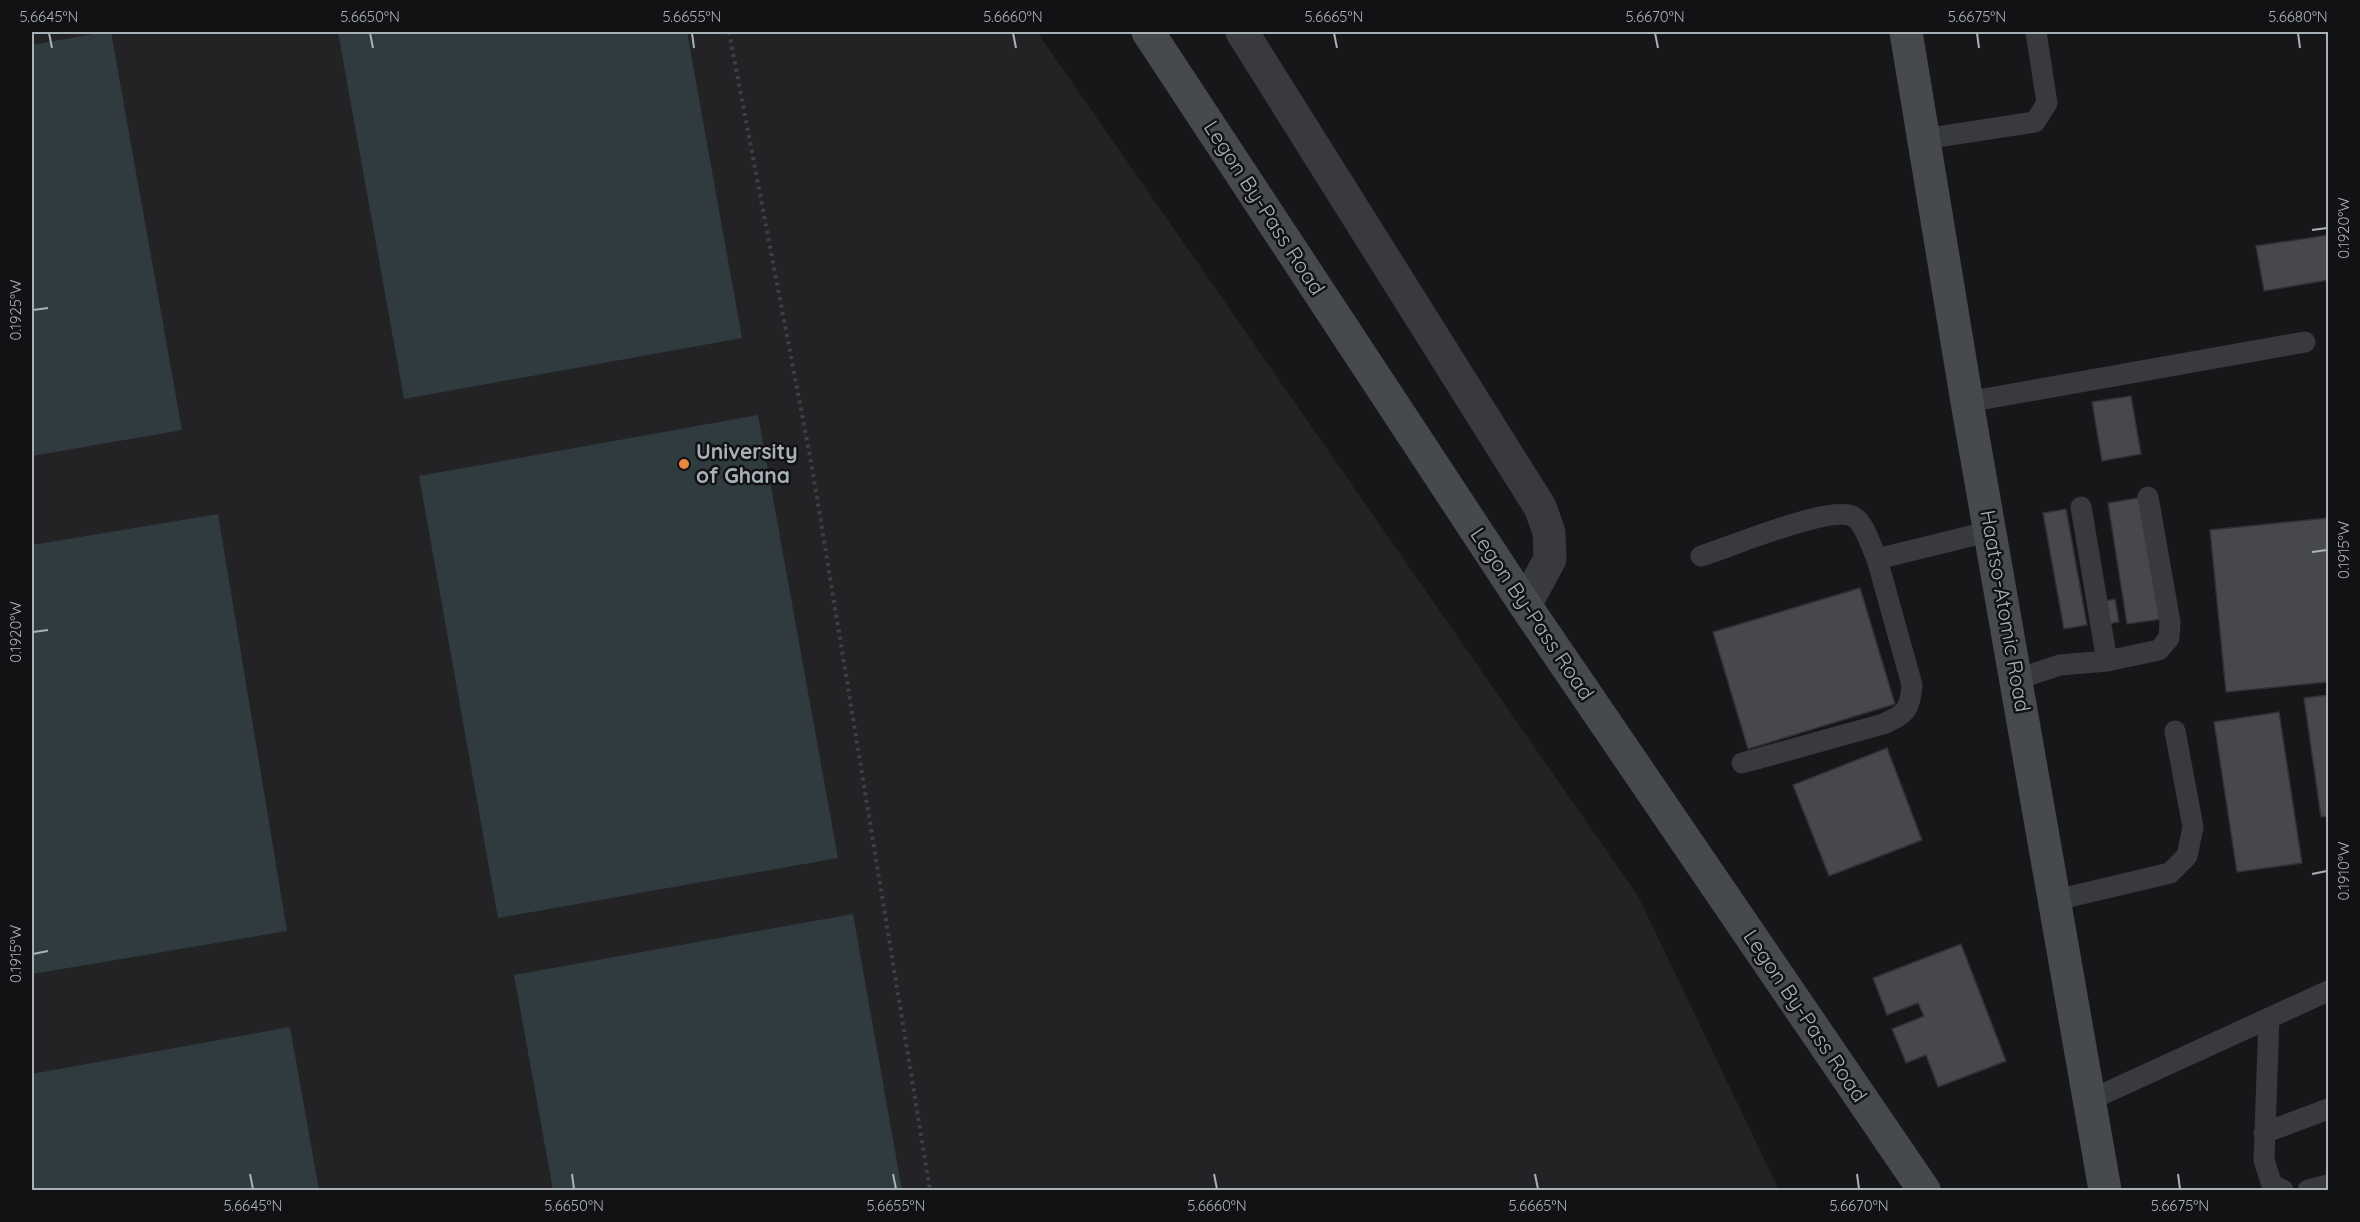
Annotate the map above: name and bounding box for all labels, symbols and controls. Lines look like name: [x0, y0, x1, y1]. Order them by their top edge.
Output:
text: 5.6645°N: [20, 7, 78, 26]
text: 5.6650°N: [340, 7, 400, 26]
text: 5.6655°N: [663, 7, 721, 26]
text: 5.6660°N: [983, 7, 1043, 26]
text: 5.6665°N: [1305, 7, 1363, 26]
text: 5.6670°N: [1625, 7, 1685, 26]
text: 5.6675°N: [1948, 7, 2006, 26]
text: 5.6680°N: [2268, 7, 2328, 26]
street label: Legon By-Pass Road: [1199, 115, 1331, 300]
text: 0.1920°W: [2334, 197, 2353, 259]
text: 0.1925°W: [6, 279, 25, 340]
place label: University of Ghana: [696, 438, 797, 488]
marker: University of Ghana: [677, 457, 691, 471]
street label: Haatso-Atomic Road: [1975, 508, 2037, 714]
text: 0.1915°W: [2334, 520, 2353, 579]
street label: Legon By-Pass Road: [1465, 522, 1600, 705]
text: 0.1920°W: [6, 601, 25, 663]
text: 0.1910°W: [2334, 841, 2353, 900]
text: 0.1915°W: [6, 924, 25, 983]
street label: Legon By-Pass Road: [1738, 924, 1873, 1107]
text: 5.6645°N: [224, 1196, 282, 1215]
text: 5.6650°N: [544, 1196, 604, 1215]
text: 5.6655°N: [867, 1196, 925, 1215]
text: 5.6660°N: [1187, 1196, 1247, 1215]
text: 5.6665°N: [1509, 1196, 1567, 1215]
text: 5.6670°N: [1829, 1196, 1889, 1215]
text: 5.6675°N: [2151, 1196, 2209, 1215]

